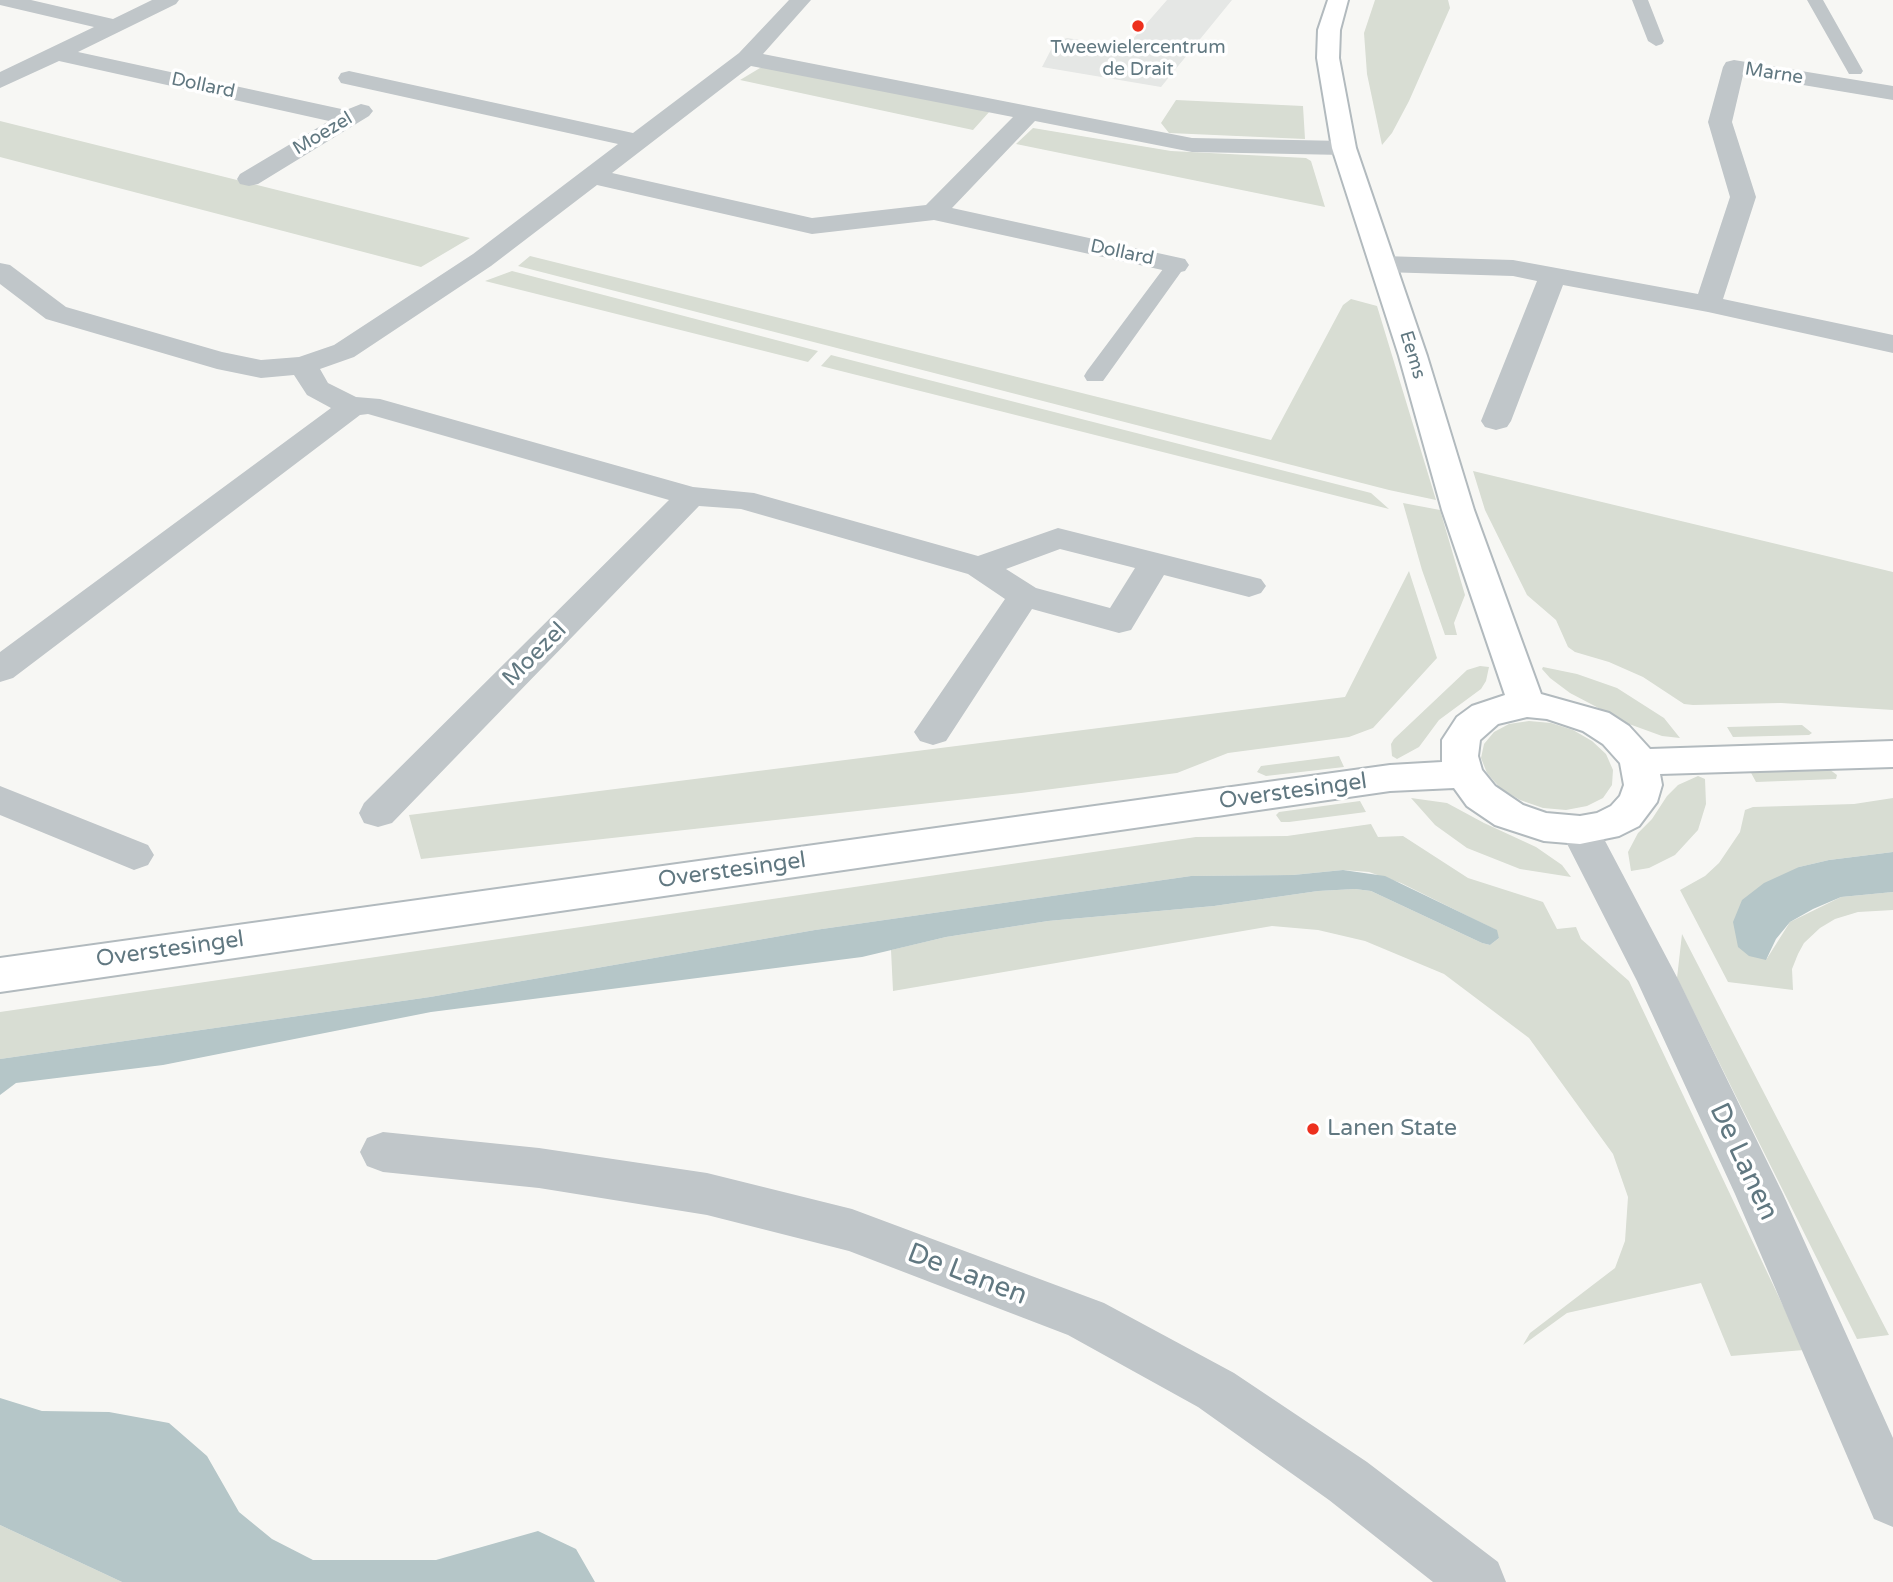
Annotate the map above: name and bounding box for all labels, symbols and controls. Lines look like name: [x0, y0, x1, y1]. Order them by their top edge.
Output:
marker: Tweewielercentrum de Drait: [1130, 18, 1146, 34]
place label: Tweewielercentrum de Drait: [1050, 37, 1226, 81]
street label: Marne: [1743, 58, 1805, 90]
street label: Dollard: [169, 68, 237, 104]
street label: Moezel: [289, 107, 357, 161]
street label: Dollard: [1088, 235, 1156, 271]
street label: Eems: [1394, 328, 1430, 382]
street label: Moezel: [497, 617, 573, 693]
street label: Overstesingel: [1217, 768, 1369, 816]
street label: Overstesingel: [656, 847, 808, 895]
street label: Overstesingel: [94, 926, 246, 974]
street label: De Lanen: [1701, 1098, 1785, 1226]
place label: Lanen State: [1327, 1115, 1457, 1143]
marker: Lanen State: [1305, 1121, 1321, 1137]
street label: De Lanen: [902, 1237, 1032, 1313]

